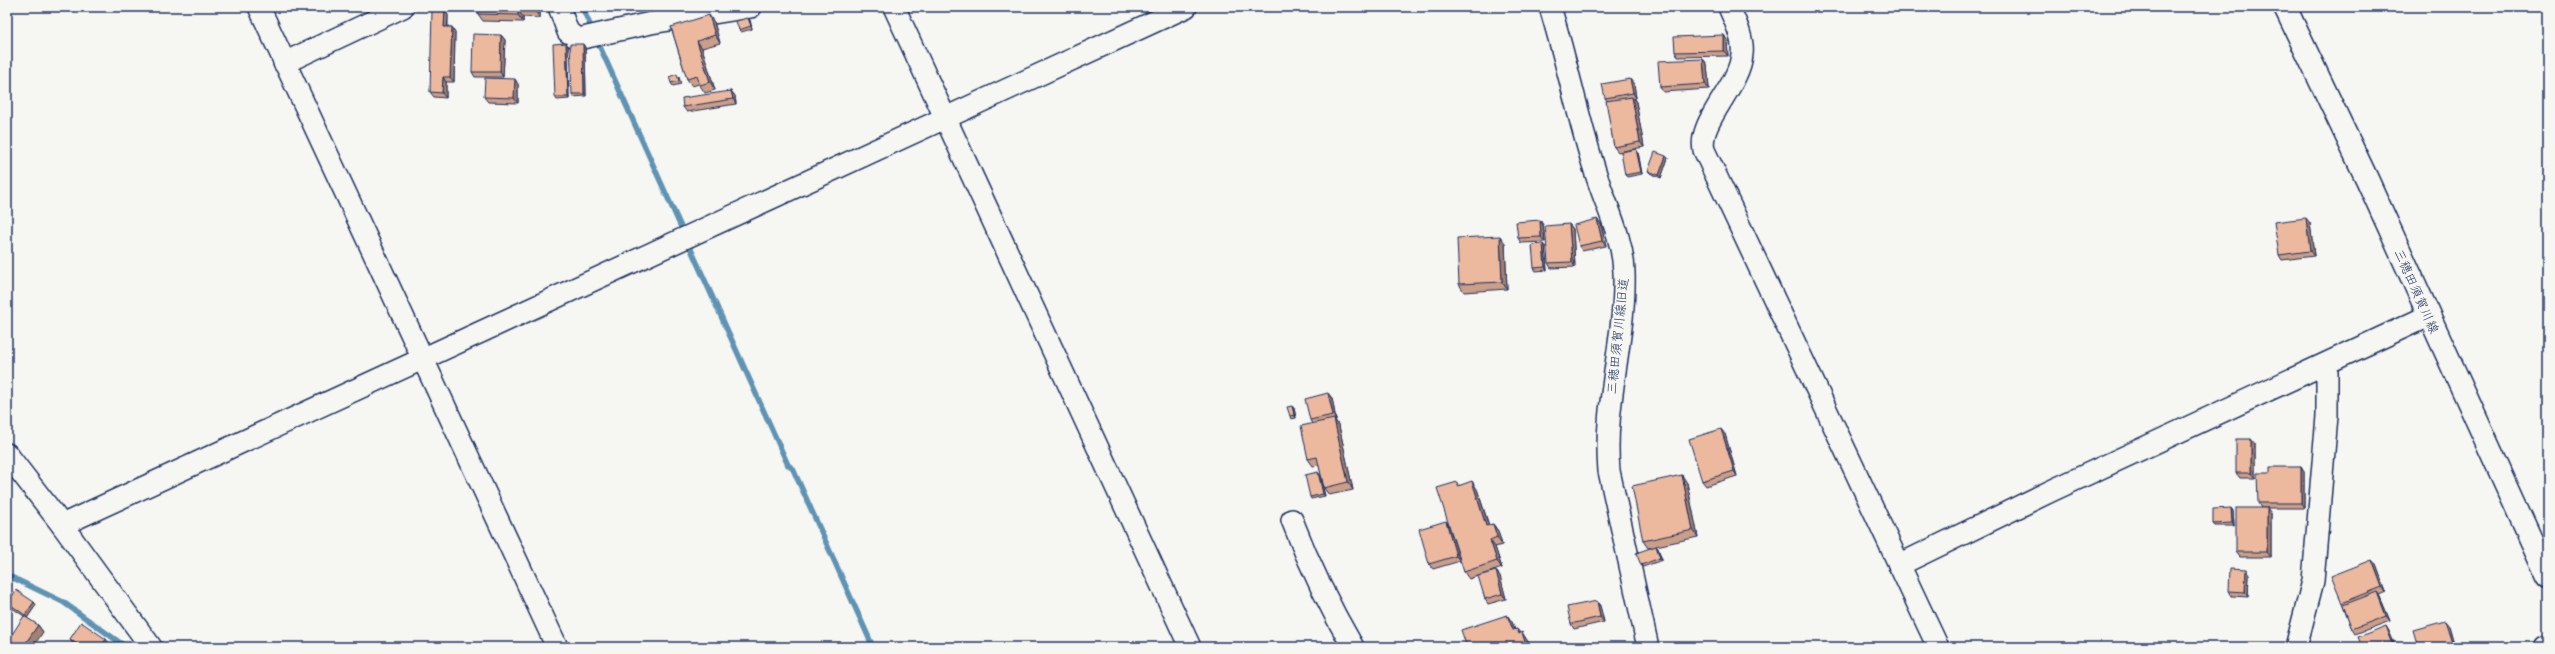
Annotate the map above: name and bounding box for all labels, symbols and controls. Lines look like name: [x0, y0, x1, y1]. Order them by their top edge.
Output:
street label: 三穂田須賀川線: [2388, 247, 2442, 338]
street label: 三穂田須賀川線旧道: [1604, 277, 1635, 395]

